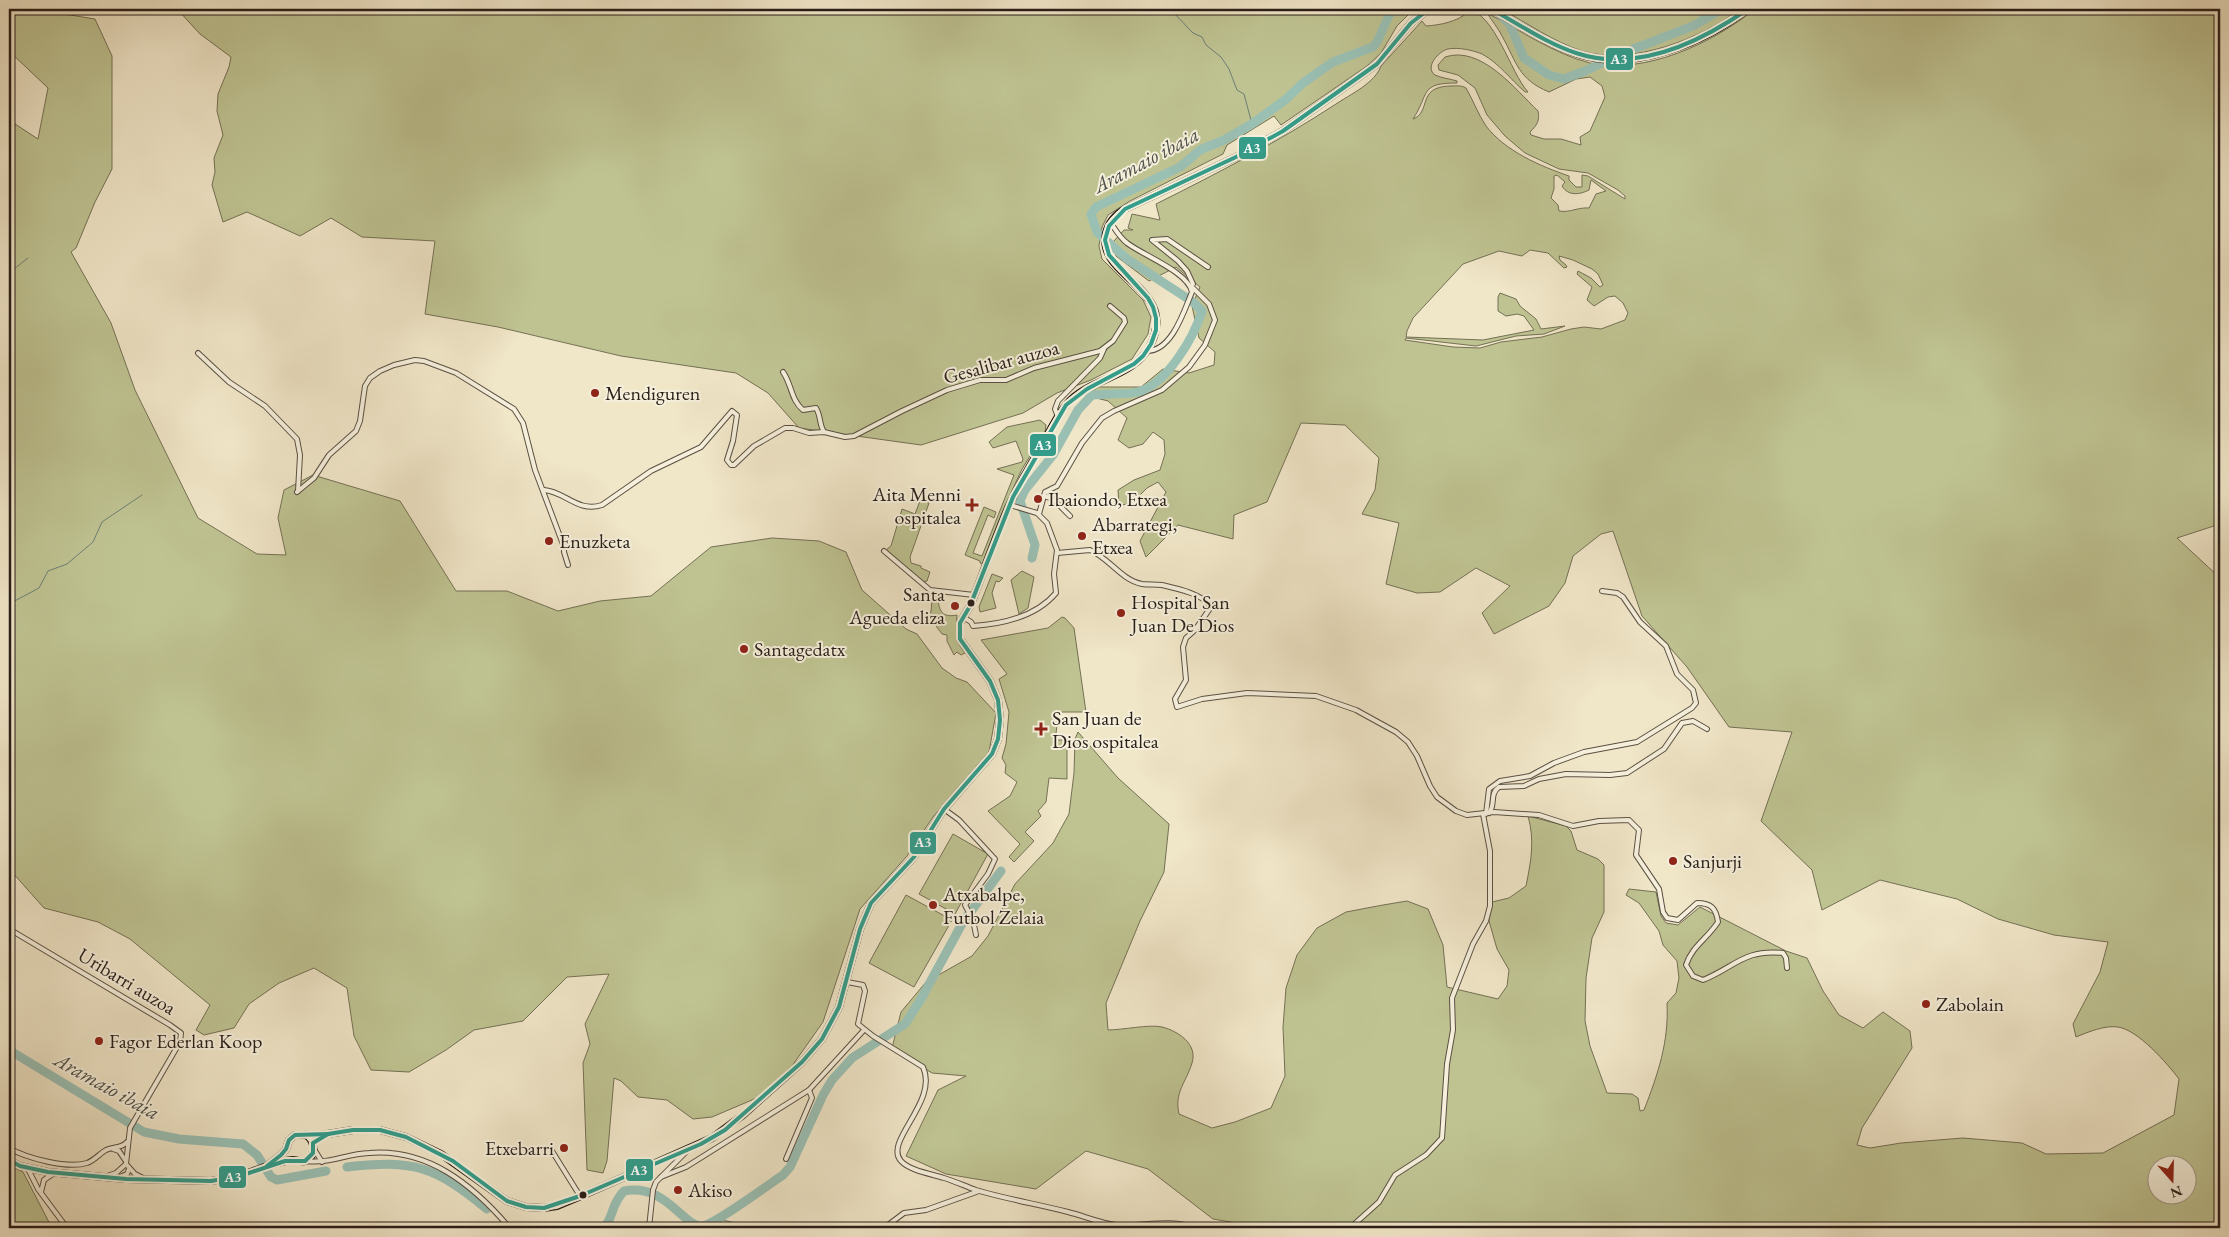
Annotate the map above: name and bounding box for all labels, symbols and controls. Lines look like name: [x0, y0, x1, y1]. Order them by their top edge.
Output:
line badge: A3: [1605, 47, 1634, 71]
text: A3: [1609, 50, 1628, 68]
water label: Aramaio ibaia: [1086, 120, 1203, 200]
line badge: A3: [1238, 136, 1267, 160]
text: A3: [1242, 139, 1261, 157]
street label: Gesalibar auzoa: [940, 334, 1062, 390]
place label: Mendiguren: [605, 380, 701, 406]
marker: Mendiguren: [589, 387, 601, 399]
line badge: A3: [1029, 433, 1057, 457]
text: A3: [1033, 436, 1052, 454]
place label: Aita Menni ospitalea: [872, 481, 961, 530]
place label: Ibaiondo, Etxea: [1048, 486, 1167, 512]
marker: Ibaiondo, Etxea: [1032, 493, 1044, 505]
marker: Aita Menni ospitalea: [965, 498, 979, 512]
place label: Abarrategi, Etxea: [1091, 511, 1177, 560]
place label: Enuzketa: [559, 528, 630, 554]
marker: Abarrategi, Etxea: [1076, 530, 1088, 542]
marker: Enuzketa: [543, 535, 555, 547]
place label: Santa Agueda eliza: [848, 581, 945, 630]
place label: Hospital San Juan De Dios: [1129, 589, 1234, 638]
unlabelled marker: [966, 598, 976, 608]
marker: Santa Agueda eliza: [949, 600, 961, 612]
marker: Hospital San Juan De Dios: [1115, 607, 1127, 619]
place label: Santagedatx: [754, 636, 846, 662]
marker: Santagedatx: [738, 643, 750, 655]
place label: San Juan de Dios ospitalea: [1052, 705, 1159, 754]
marker: San Juan de Dios ospitalea: [1034, 722, 1048, 736]
line badge: A3: [909, 831, 937, 855]
text: A3: [913, 833, 932, 851]
place label: Sanjurji: [1683, 848, 1742, 874]
marker: Sanjurji: [1667, 855, 1679, 867]
place label: Atxabalpe, Futbol Zelaia: [942, 881, 1044, 930]
marker: Atxabalpe, Futbol Zelaia: [927, 899, 939, 911]
street label: Uribarri auzoa: [73, 942, 181, 1020]
place label: Zabolain: [1936, 991, 2005, 1017]
marker: Zabolain: [1920, 998, 1932, 1010]
place label: Fagor Ederlan Koop: [109, 1028, 262, 1054]
marker: Fagor Ederlan Koop: [93, 1035, 105, 1047]
water label: Aramaio ibaia: [48, 1045, 165, 1126]
place label: Etxebarri: [485, 1135, 554, 1161]
marker: Etxebarri: [558, 1142, 570, 1154]
north arrow: [2146, 1154, 2196, 1204]
line badge: A3: [625, 1158, 654, 1182]
text: A3: [629, 1161, 648, 1179]
line badge: A3: [218, 1165, 247, 1189]
text: A3: [223, 1168, 242, 1186]
place label: Akiso: [687, 1177, 733, 1203]
text: N: [2167, 1182, 2185, 1203]
marker: Akiso: [672, 1184, 684, 1196]
unlabelled marker: [578, 1190, 588, 1200]

